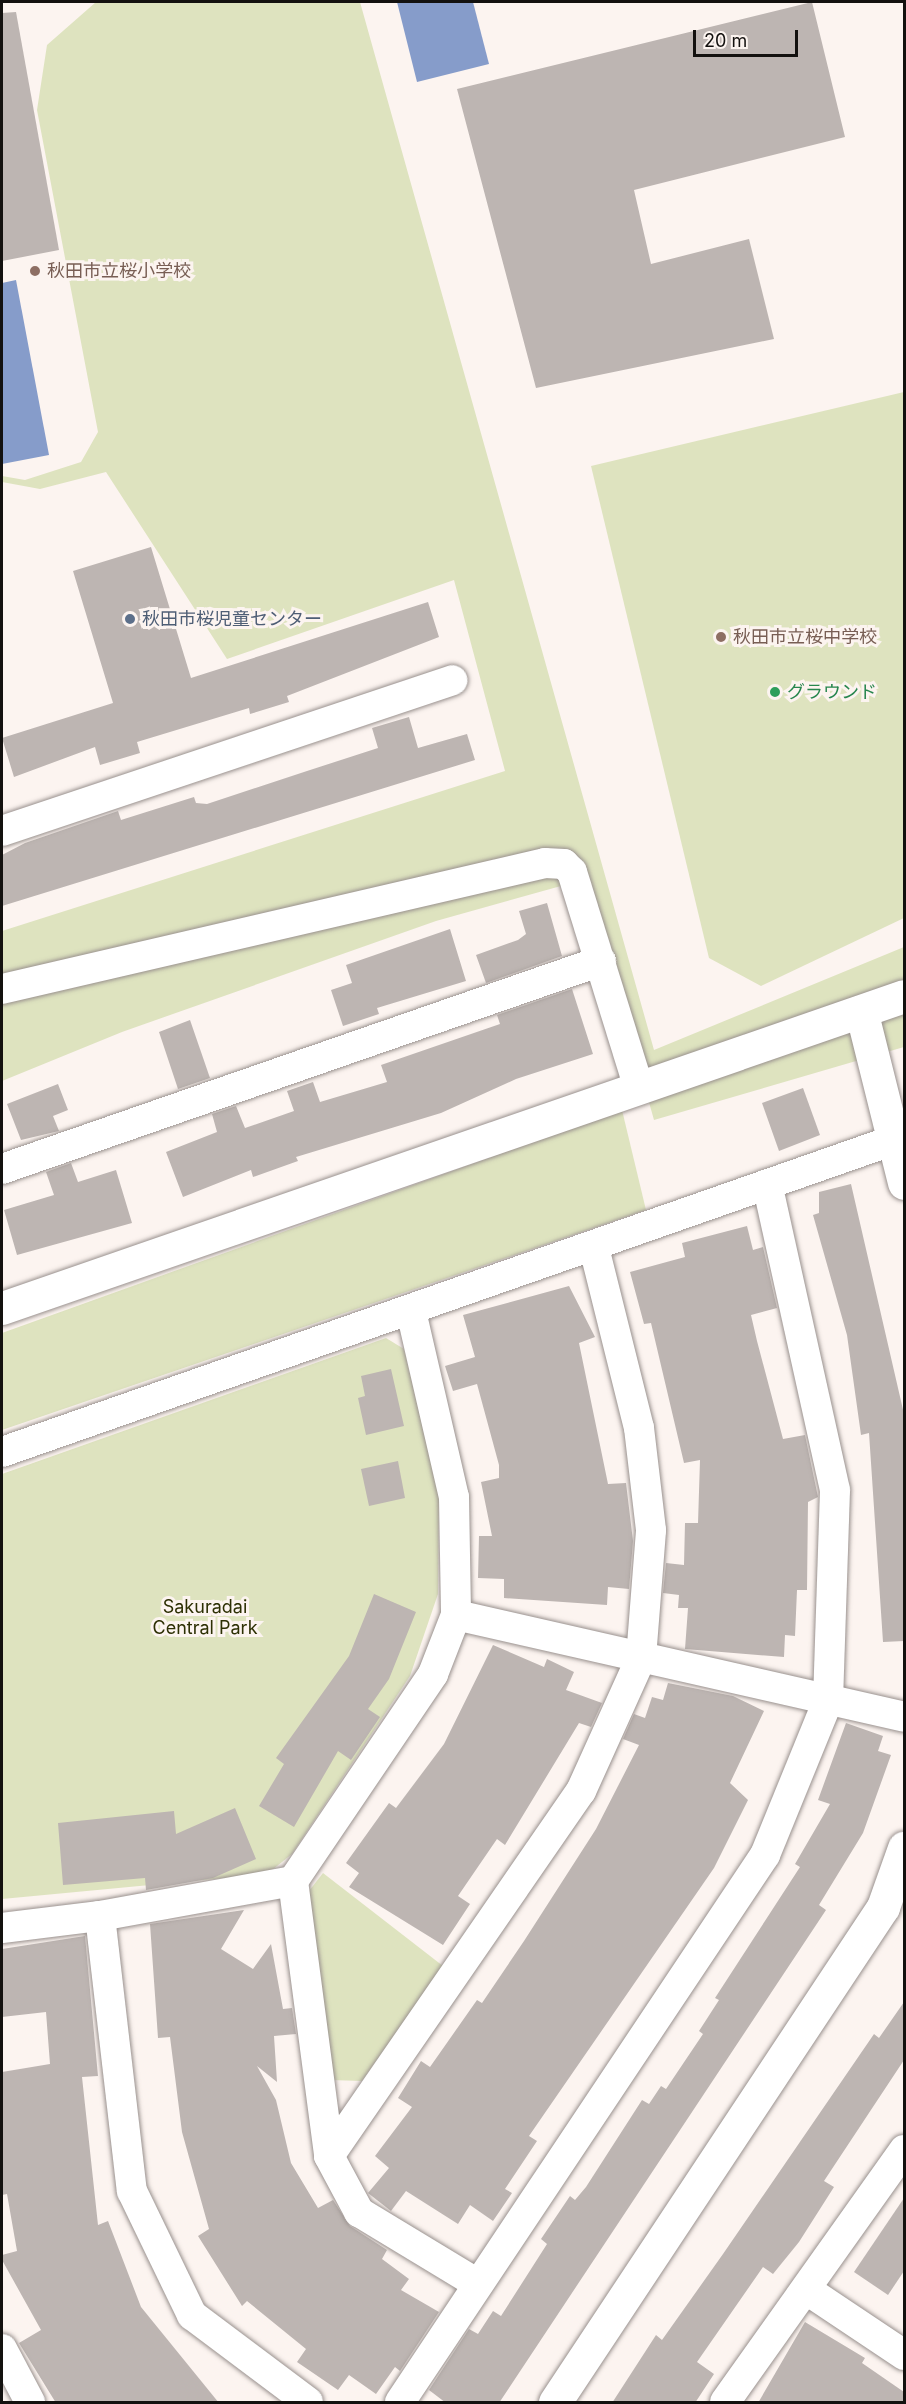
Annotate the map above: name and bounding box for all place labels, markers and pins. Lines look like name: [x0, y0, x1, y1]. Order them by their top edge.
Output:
place label: 秋田市立桜小学校: [47, 260, 191, 282]
marker: 秋田市立桜小学校: [28, 264, 42, 278]
place label: 秋田市桜児童センター: [142, 608, 322, 630]
marker: 秋田市桜児童センター: [123, 612, 137, 626]
place label: 秋田市立桜中学校: [733, 626, 877, 648]
marker: 秋田市立桜中学校: [714, 630, 728, 644]
place label: グラウンド: [787, 681, 877, 703]
marker: グラウンド: [768, 685, 782, 699]

